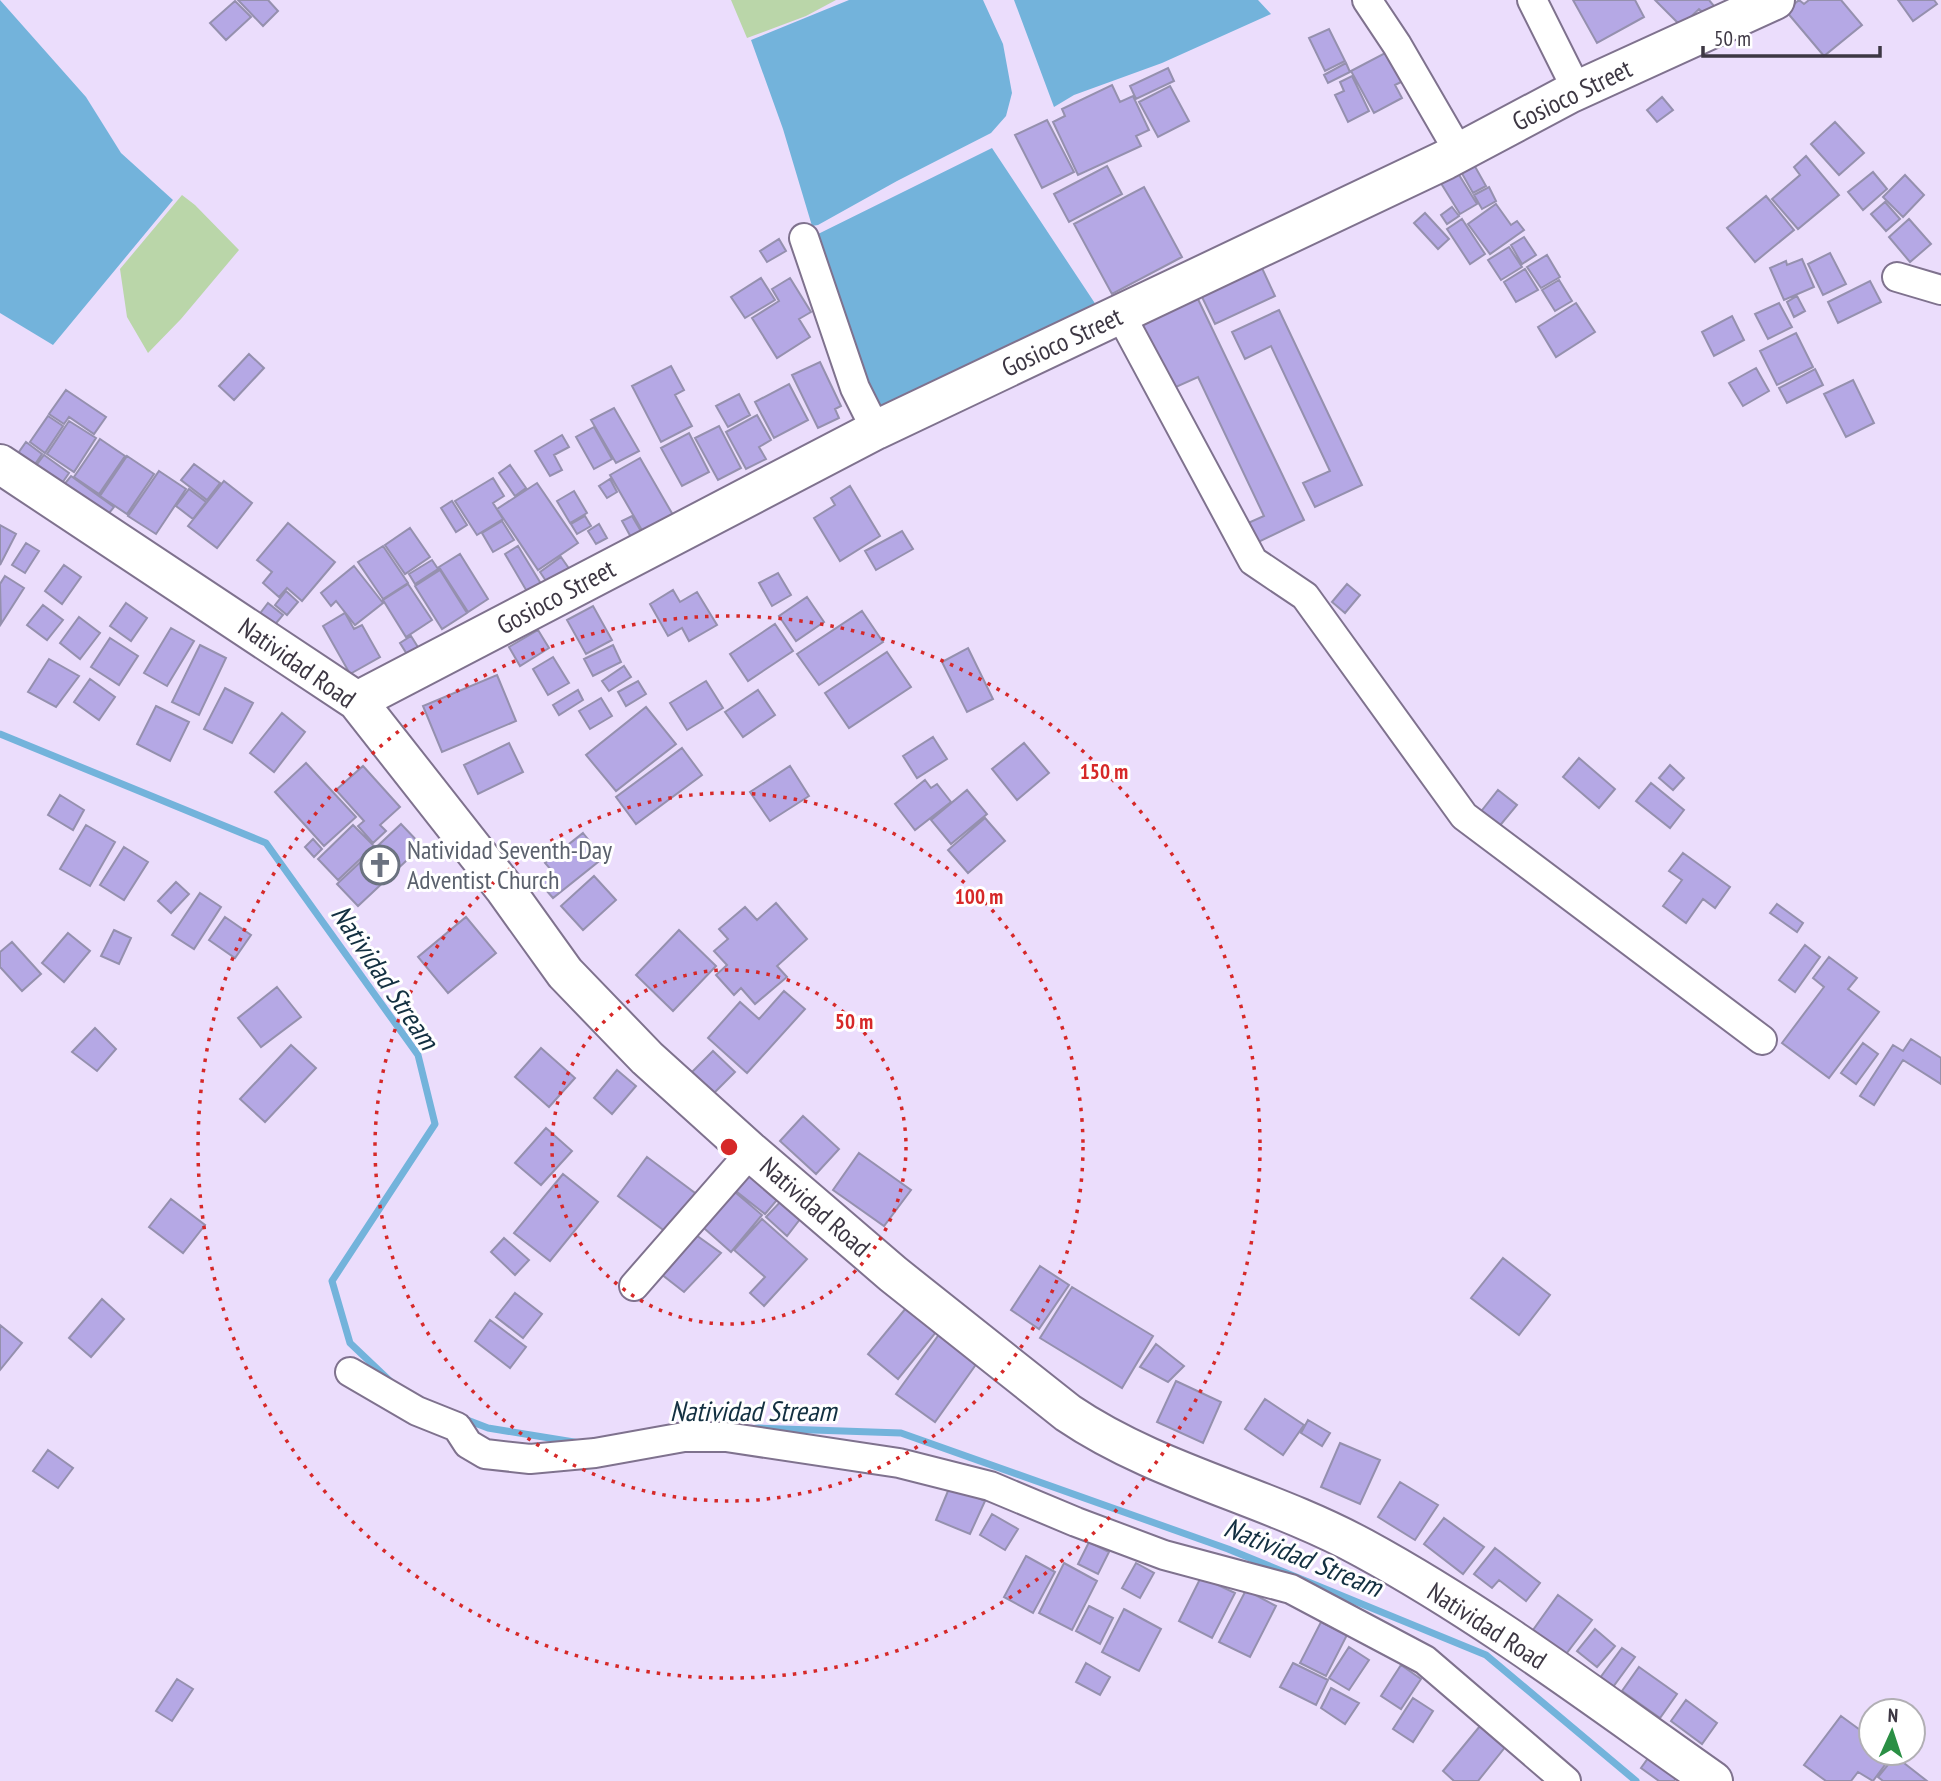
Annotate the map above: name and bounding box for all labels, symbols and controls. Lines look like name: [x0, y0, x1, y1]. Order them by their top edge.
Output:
scale bar: [1703, 14, 1880, 58]
text: 50 m: [1714, 25, 1751, 52]
street label: Gosioco Street: [1507, 51, 1637, 138]
street label: Gosioco Street: [996, 299, 1127, 384]
street label: Gosioco Street: [491, 552, 620, 641]
street label: Natividad Road: [232, 610, 362, 715]
text: 150 m: [1080, 758, 1128, 785]
place label: Natividad Seventh-Day Adventist Church: [407, 833, 612, 896]
church icon: Natividad Seventh-Day Adventist Church: [359, 844, 401, 886]
text: 100 m: [955, 883, 1003, 910]
water label: Natividad Stream: [323, 897, 448, 1058]
text: 50 m: [835, 1008, 873, 1035]
centre of rings: [717, 1135, 741, 1159]
street label: Natividad Road: [753, 1150, 877, 1264]
water label: Natividad Stream: [670, 1392, 838, 1429]
water label: Natividad Stream: [1219, 1508, 1389, 1606]
street label: Natividad Road: [1421, 1575, 1553, 1676]
north arrow: [1857, 1697, 1927, 1767]
text: N: [1887, 1703, 1899, 1727]

